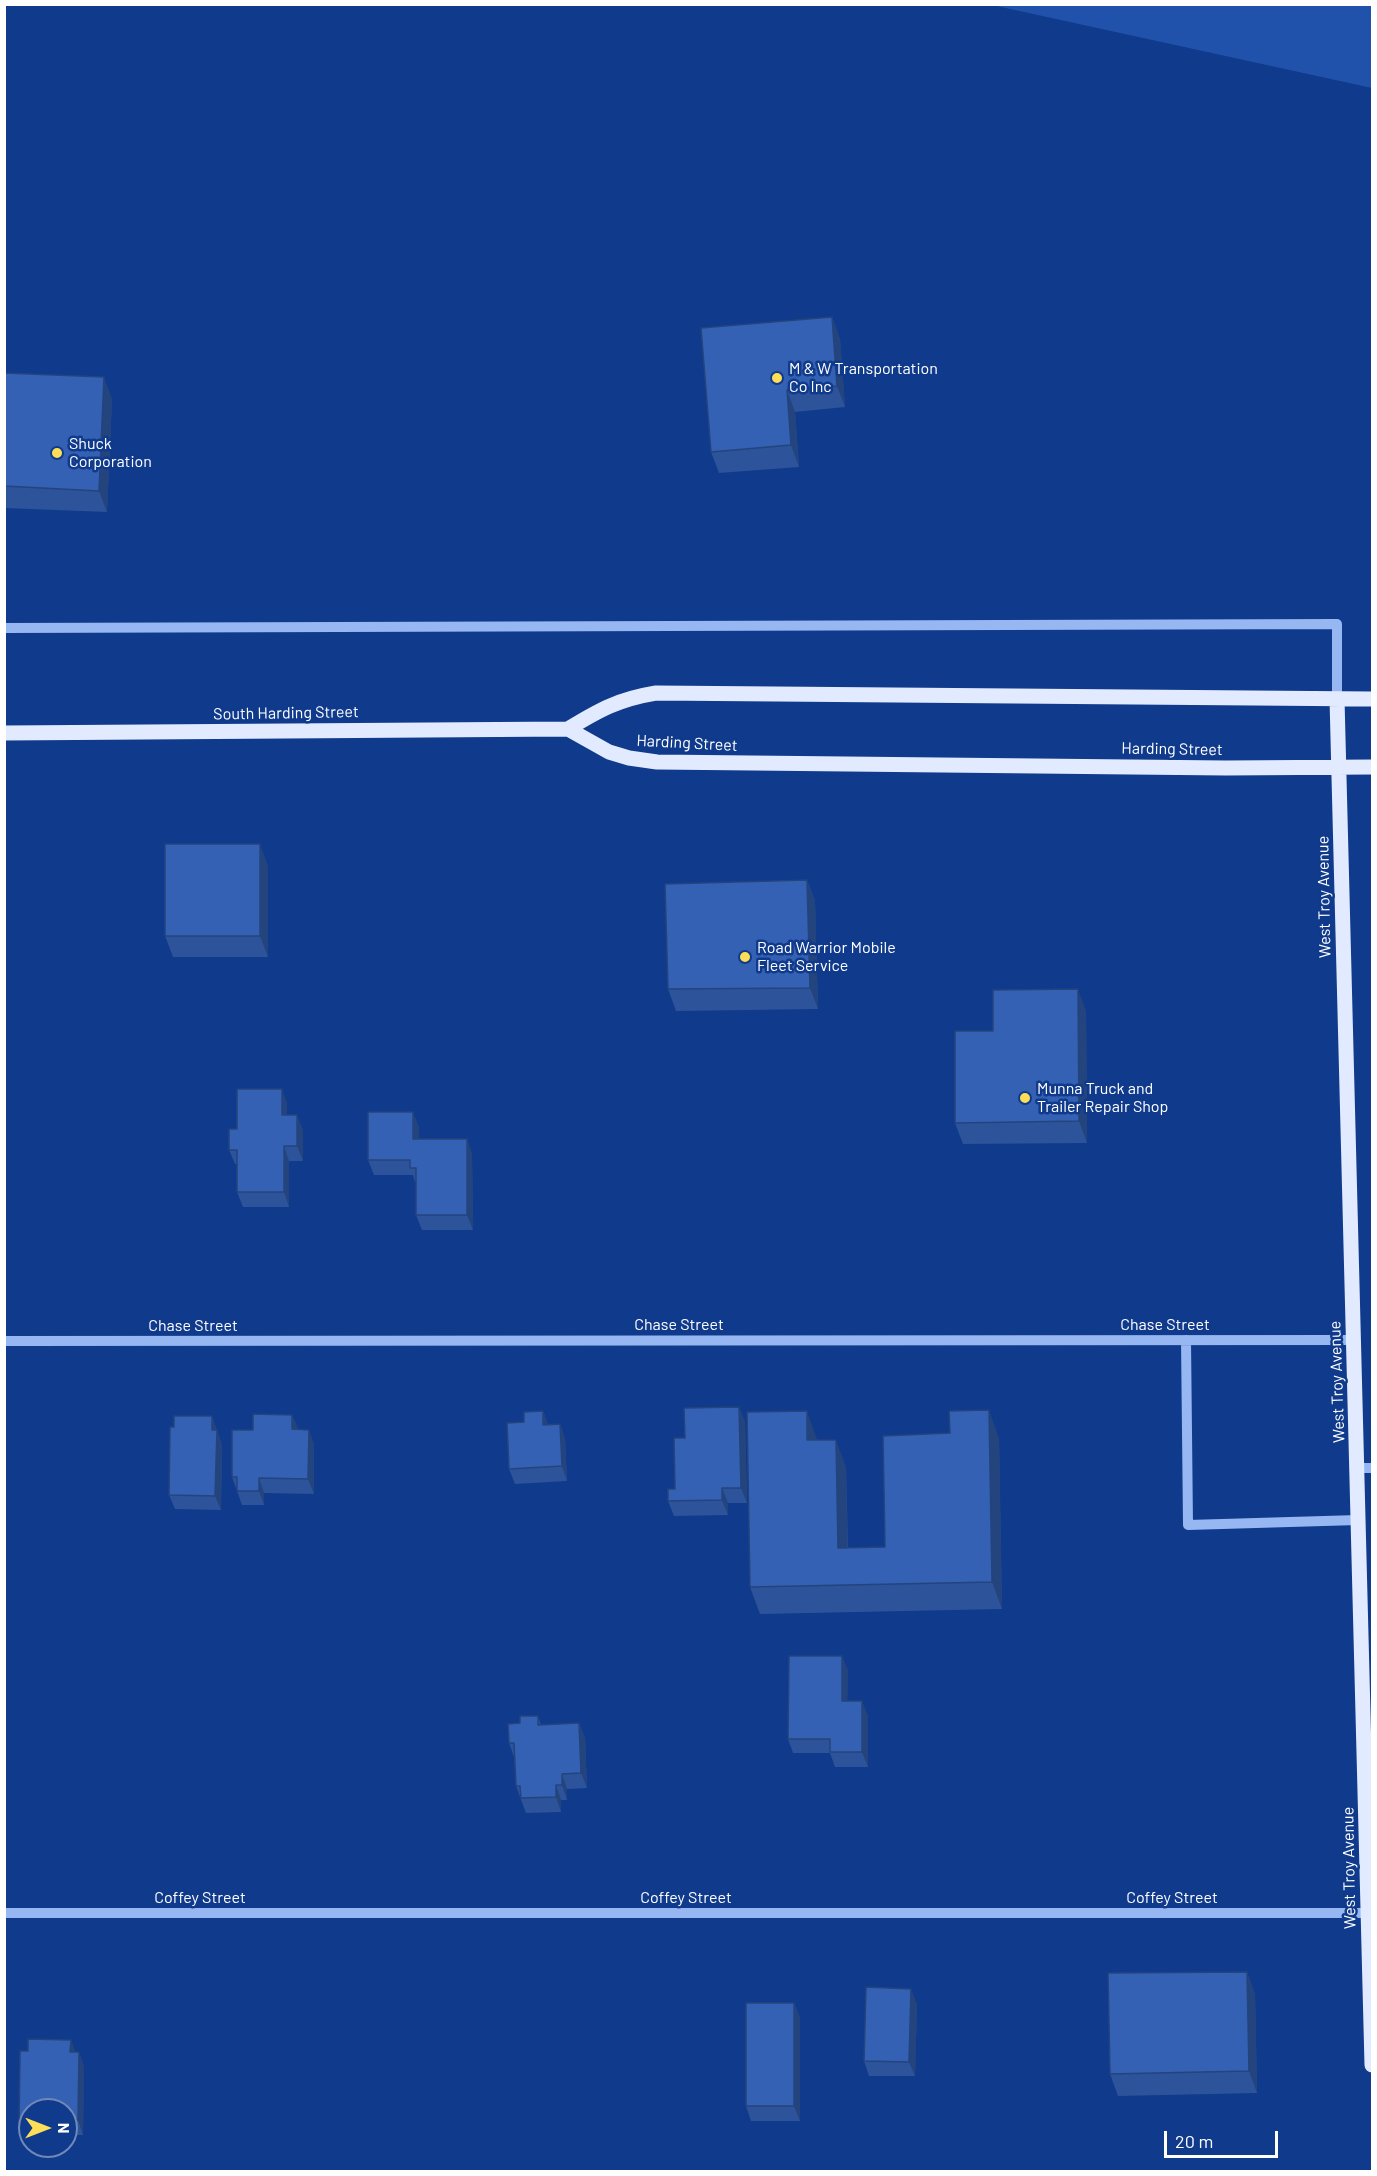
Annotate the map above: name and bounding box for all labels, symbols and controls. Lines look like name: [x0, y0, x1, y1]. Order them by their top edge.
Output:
place label: M & W Transportation Co Inc: [789, 359, 938, 397]
marker: M & W Transportation Co Inc: [770, 371, 784, 385]
place label: Shuck Corporation: [69, 434, 152, 472]
marker: Shuck Corporation: [50, 446, 64, 460]
street label: South Harding Street: [213, 702, 359, 724]
street label: Harding Street: [636, 731, 738, 755]
street label: Harding Street: [1121, 739, 1223, 759]
street label: West Troy Avenue: [1313, 836, 1335, 958]
place label: Road Warrior Mobile Fleet Service: [757, 938, 896, 976]
marker: Road Warrior Mobile Fleet Service: [738, 950, 752, 964]
place label: Munna Truck and Trailer Repair Shop: [1037, 1079, 1168, 1117]
marker: Munna Truck and Trailer Repair Shop: [1018, 1091, 1032, 1105]
street label: Chase Street: [634, 1315, 724, 1335]
street label: Chase Street: [1120, 1315, 1210, 1335]
street label: Chase Street: [148, 1316, 238, 1336]
street label: West Troy Avenue: [1325, 1321, 1349, 1443]
street label: West Troy Avenue: [1338, 1807, 1360, 1929]
street label: Coffey Street: [154, 1888, 246, 1908]
street label: Coffey Street: [640, 1888, 732, 1908]
street label: Coffey Street: [1126, 1888, 1218, 1908]
north arrow: [18, 2098, 78, 2158]
scale bar: [1167, 2119, 1281, 2157]
text: N: [55, 2123, 74, 2133]
text: 20 m: [1175, 2130, 1213, 2152]

